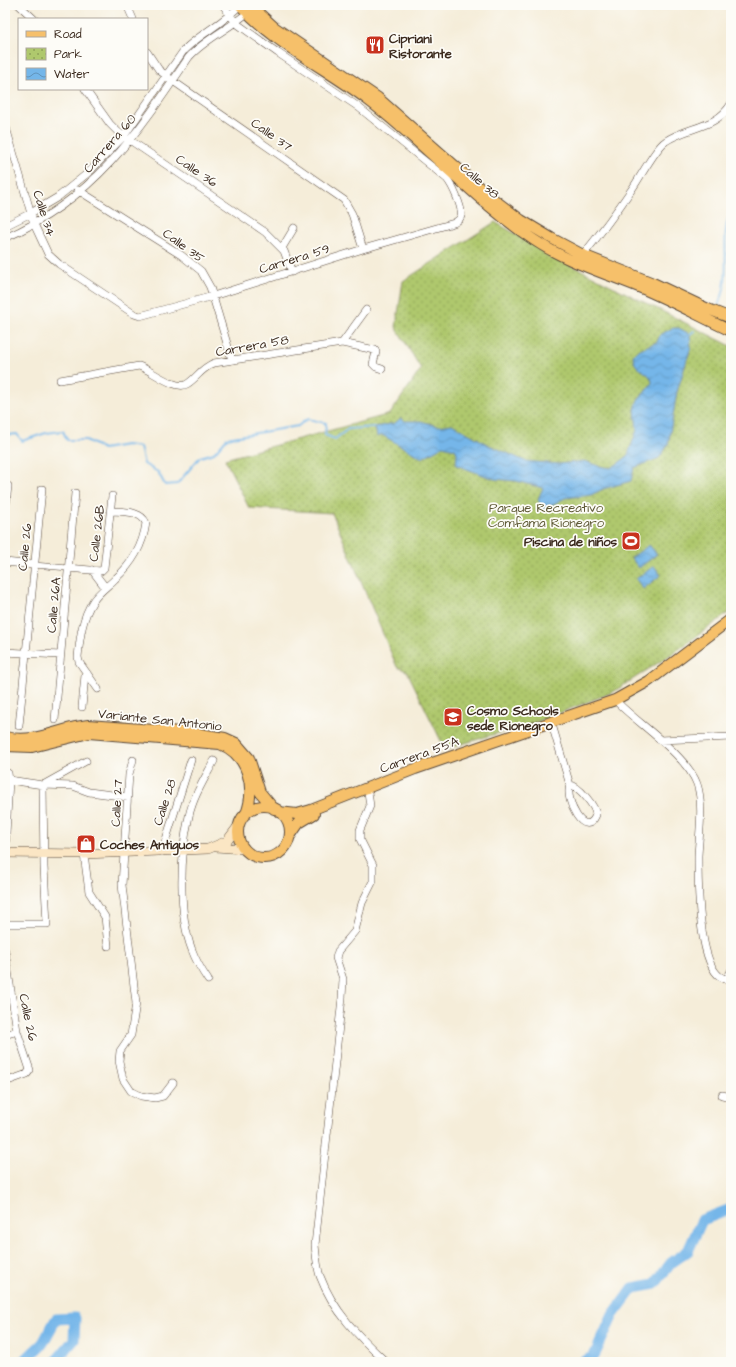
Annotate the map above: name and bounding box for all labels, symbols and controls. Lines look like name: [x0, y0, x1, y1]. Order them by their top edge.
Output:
legend: [18, 18, 148, 90]
text: Road: [54, 26, 82, 43]
place label: Cipriani Ristorante: [389, 30, 452, 63]
restaurant icon: Cipriani Ristorante: [364, 34, 386, 56]
text: Park: [54, 46, 82, 63]
text: Water: [54, 66, 90, 83]
street label: Carrera 60: [79, 110, 140, 177]
street label: Calle 37: [247, 114, 296, 156]
street label: Calle 36: [172, 150, 221, 191]
street label: Calle 38: [456, 158, 503, 203]
street label: Calle 34: [28, 188, 60, 239]
street label: Calle 35: [159, 224, 208, 267]
street label: Carrera 59: [257, 240, 332, 278]
street label: Carrera 58: [214, 331, 291, 361]
park label: Parque Recreativo Comfama Rionegro: [488, 499, 605, 533]
street label: Calle 26B: [85, 504, 109, 562]
street label: Calle 26: [14, 522, 36, 572]
sports icon: Piscina de niños: [620, 530, 642, 552]
place label: Piscina de niños: [524, 533, 617, 551]
street label: Calle 26A: [43, 576, 65, 634]
place label: Cosmo Schools sede Rionegro: [467, 702, 559, 737]
street label: Variante San Antonio: [97, 705, 223, 736]
school or university icon: Cosmo Schools sede Rionegro: [442, 706, 464, 728]
street label: Carrera 55A: [377, 732, 462, 778]
street label: Calle 28: [149, 776, 181, 828]
street label: Calle 27: [107, 779, 127, 827]
shop icon: Coches Antiguos: [75, 833, 97, 855]
place label: Coches Antiguos: [100, 836, 200, 856]
street label: Calle 26: [14, 992, 42, 1042]

